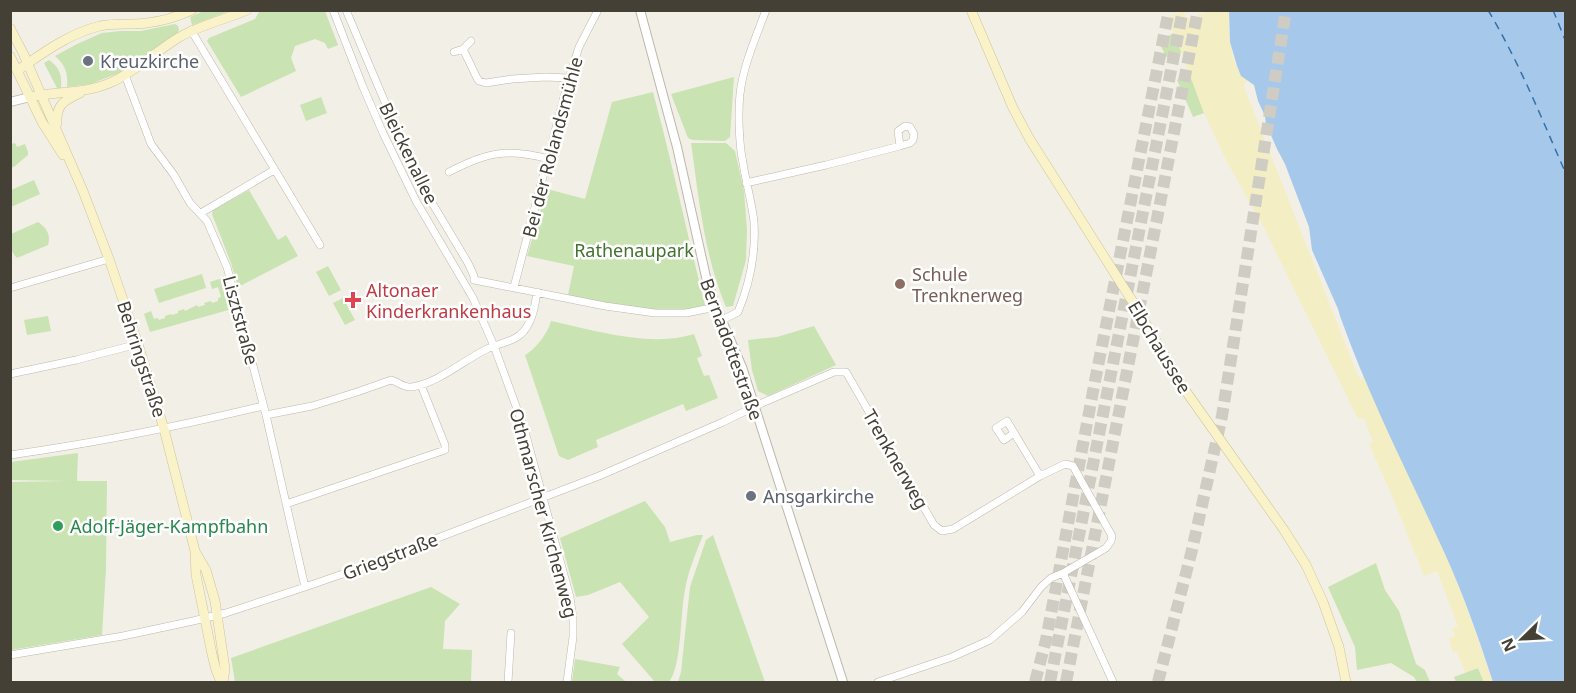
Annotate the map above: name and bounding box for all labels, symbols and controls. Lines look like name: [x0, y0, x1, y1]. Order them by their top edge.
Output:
place label: Kreuzkirche: [100, 49, 199, 73]
marker: Kreuzkirche: [81, 54, 95, 68]
street label: Bei der Rolandsmühle: [516, 54, 588, 240]
street label: Bleickenallee: [374, 98, 444, 208]
park label: Rathenaupark: [574, 238, 694, 262]
place label: Schule Trenknerweg: [912, 262, 1023, 307]
street label: Lisztstraße: [218, 273, 264, 367]
street label: Bernadottestraße: [695, 275, 769, 423]
marker: Schule Trenknerweg: [893, 277, 907, 291]
place label: Altonaer Kinderkrankenhaus: [366, 278, 531, 323]
marker: Altonaer Kinderkrankenhaus: [344, 291, 362, 309]
street label: Elbchaussee: [1123, 296, 1197, 398]
street label: Behringstraße: [112, 298, 172, 420]
street label: Trenknerweg: [858, 405, 934, 513]
street label: Othmarscher Kirchenweg: [504, 406, 584, 620]
place label: Ansgarkirche: [763, 484, 874, 508]
marker: Ansgarkirche: [744, 489, 758, 503]
place label: Adolf-Jäger-Kampfbahn: [70, 514, 268, 538]
marker: Adolf-Jäger-Kampfbahn: [51, 519, 65, 533]
street label: Griegstraße: [339, 527, 441, 585]
north arrow: [1492, 609, 1552, 669]
text: N: [1496, 635, 1521, 656]

